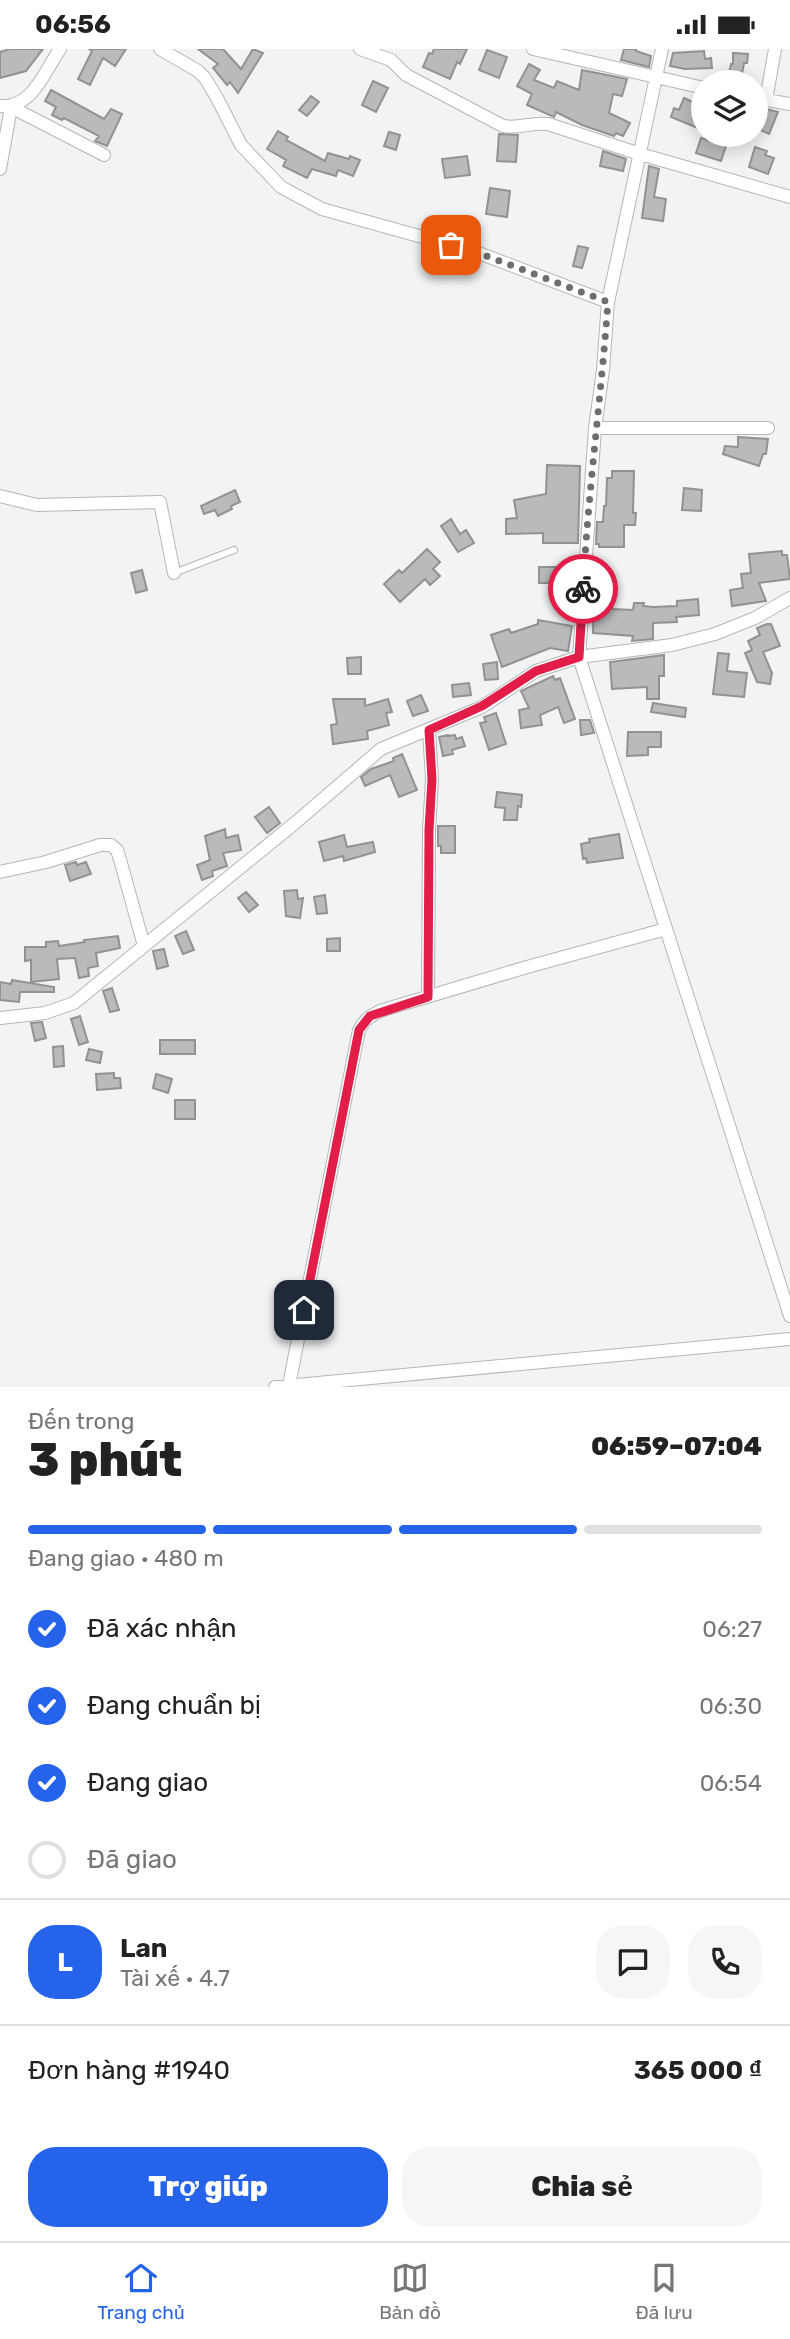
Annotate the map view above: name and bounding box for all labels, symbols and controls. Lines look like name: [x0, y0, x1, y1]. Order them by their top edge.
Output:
text: 06:56: [35, 9, 111, 40]
map controls: [691, 70, 768, 147]
button: layers: [691, 70, 768, 147]
pin: [421, 215, 481, 275]
icon: bag: [432, 226, 470, 264]
courier: [548, 554, 618, 624]
icon: bike: [564, 570, 602, 608]
pin: [274, 1280, 334, 1340]
icon: home: [285, 1291, 323, 1329]
text: Đến trong: [28, 1407, 134, 1435]
text: 06:59–07:04: [591, 1431, 762, 1462]
text: 3 phút: [28, 1433, 182, 1488]
text: Đang giao · 480 m: [28, 1544, 224, 1572]
icon: check: [28, 1610, 66, 1648]
text: Đã xác nhận: [87, 1613, 237, 1644]
text: 06:27: [702, 1615, 762, 1643]
icon: check: [28, 1687, 66, 1725]
text: Đang chuẩn bị: [87, 1690, 261, 1721]
text: 06:30: [699, 1692, 762, 1720]
icon: check: [28, 1764, 66, 1802]
text: Đang giao: [87, 1767, 208, 1798]
text: 06:54: [700, 1769, 762, 1797]
text: Đã giao: [87, 1844, 177, 1875]
button: chat: [596, 1925, 670, 1999]
button: phone: [688, 1925, 762, 1999]
text: Lan: [120, 1933, 168, 1964]
text: L: [57, 1947, 73, 1978]
text: Tài xế · 4.7: [120, 1964, 230, 1992]
text: Đơn hàng #1940: [28, 2055, 230, 2086]
text: 365 000 ₫: [634, 2055, 762, 2086]
button: Trợ giúp: [28, 2147, 388, 2227]
button: Chia sẻ: [402, 2147, 762, 2227]
tab: Trang chủ: [97, 2259, 184, 2324]
tab: Bản đồ: [379, 2259, 441, 2324]
tab: Đã lưu: [635, 2259, 693, 2324]

